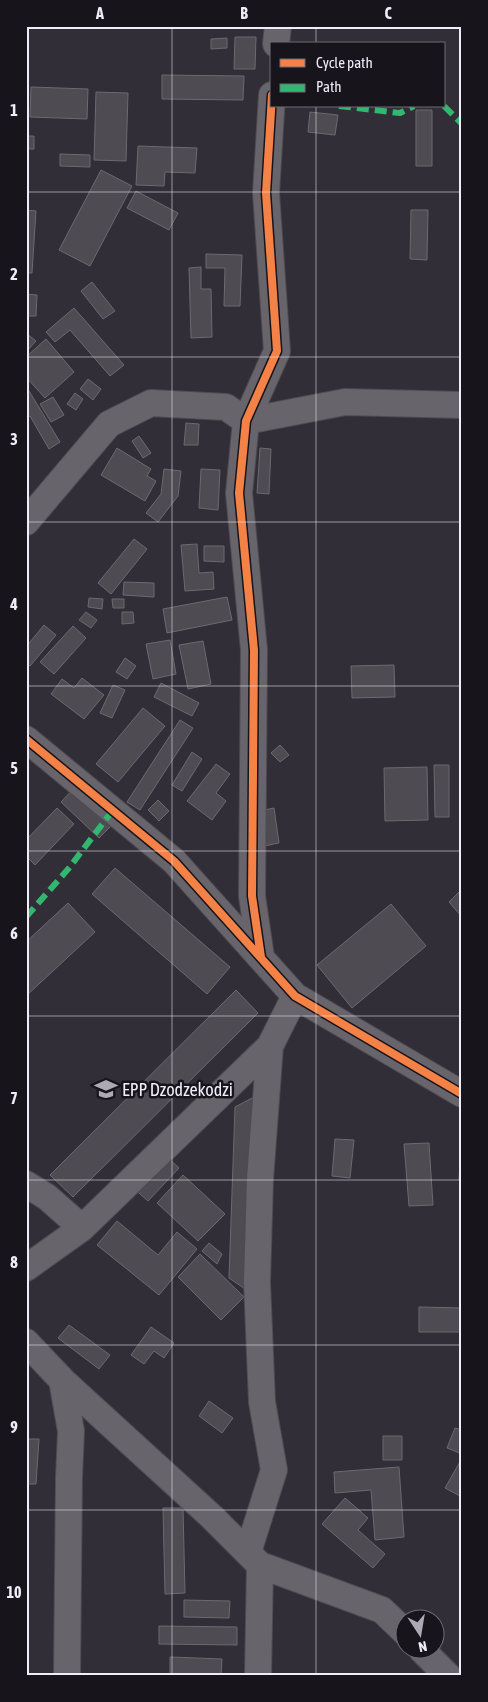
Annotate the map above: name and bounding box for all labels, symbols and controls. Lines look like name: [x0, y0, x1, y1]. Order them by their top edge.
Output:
text: A: [95, 4, 104, 22]
text: B: [240, 4, 248, 22]
text: C: [384, 4, 392, 22]
legend: [270, 42, 446, 108]
text: Cycle path: [316, 54, 373, 71]
text: Path: [316, 78, 342, 95]
text: 1: [10, 101, 18, 119]
text: 2: [10, 265, 18, 283]
text: 3: [10, 430, 18, 448]
text: 4: [9, 595, 18, 613]
text: 5: [10, 759, 18, 777]
text: 6: [10, 924, 18, 942]
school or university icon: EPP Dzodzekodzi: [93, 1076, 119, 1102]
place label: EPP Dzodzekodzi: [122, 1079, 233, 1100]
text: 7: [10, 1089, 18, 1107]
text: 8: [10, 1253, 18, 1271]
text: 9: [10, 1418, 18, 1436]
text: 10: [6, 1583, 22, 1601]
north arrow: [396, 1610, 446, 1660]
text: N: [417, 1638, 428, 1655]

